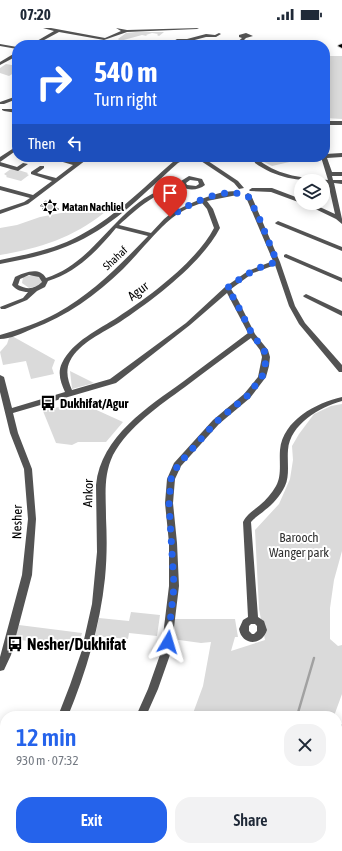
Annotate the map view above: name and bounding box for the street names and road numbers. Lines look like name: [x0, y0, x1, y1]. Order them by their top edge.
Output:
street label: Shahaf: [100, 244, 130, 272]
street label: Agur: [125, 278, 151, 304]
street label: Ankor: [80, 479, 96, 507]
street label: Nesher: [9, 505, 25, 539]

